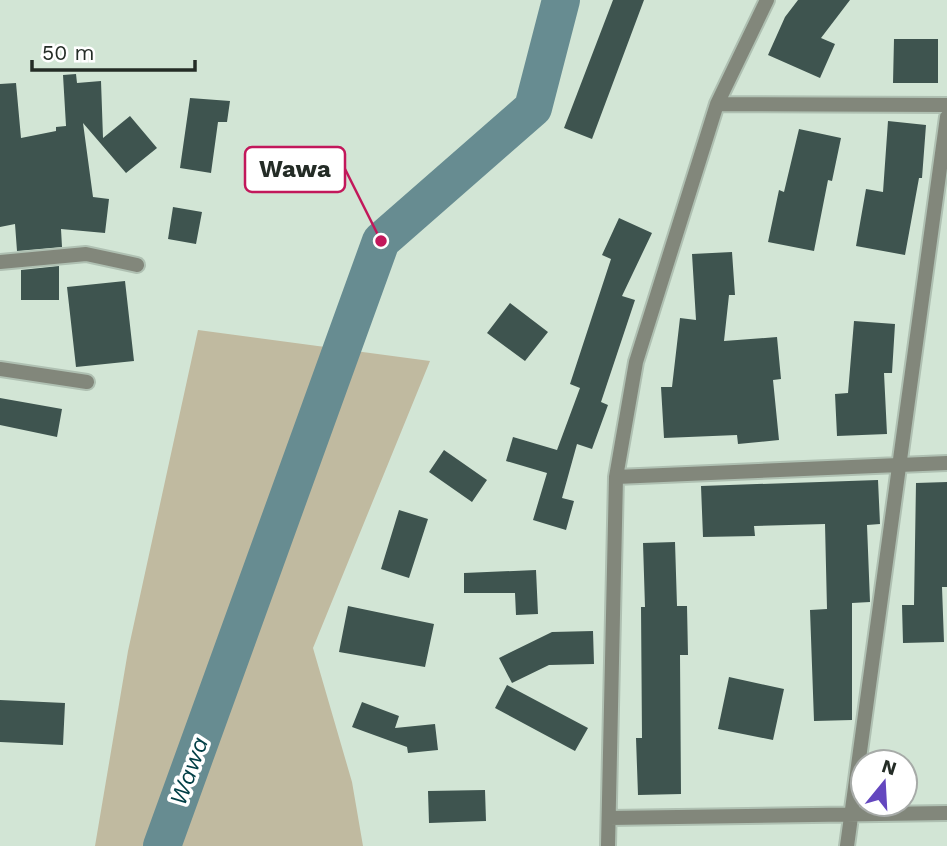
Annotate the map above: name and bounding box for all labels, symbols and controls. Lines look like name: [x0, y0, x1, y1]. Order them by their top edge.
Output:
scale bar: [32, 28, 194, 72]
text: 50 m: [42, 40, 94, 65]
callout: Wawa: [245, 147, 345, 192]
text: Wawa: [259, 155, 331, 183]
water label: Wawa: [164, 733, 214, 809]
north arrow: [849, 748, 919, 818]
text: N: [879, 754, 899, 780]

